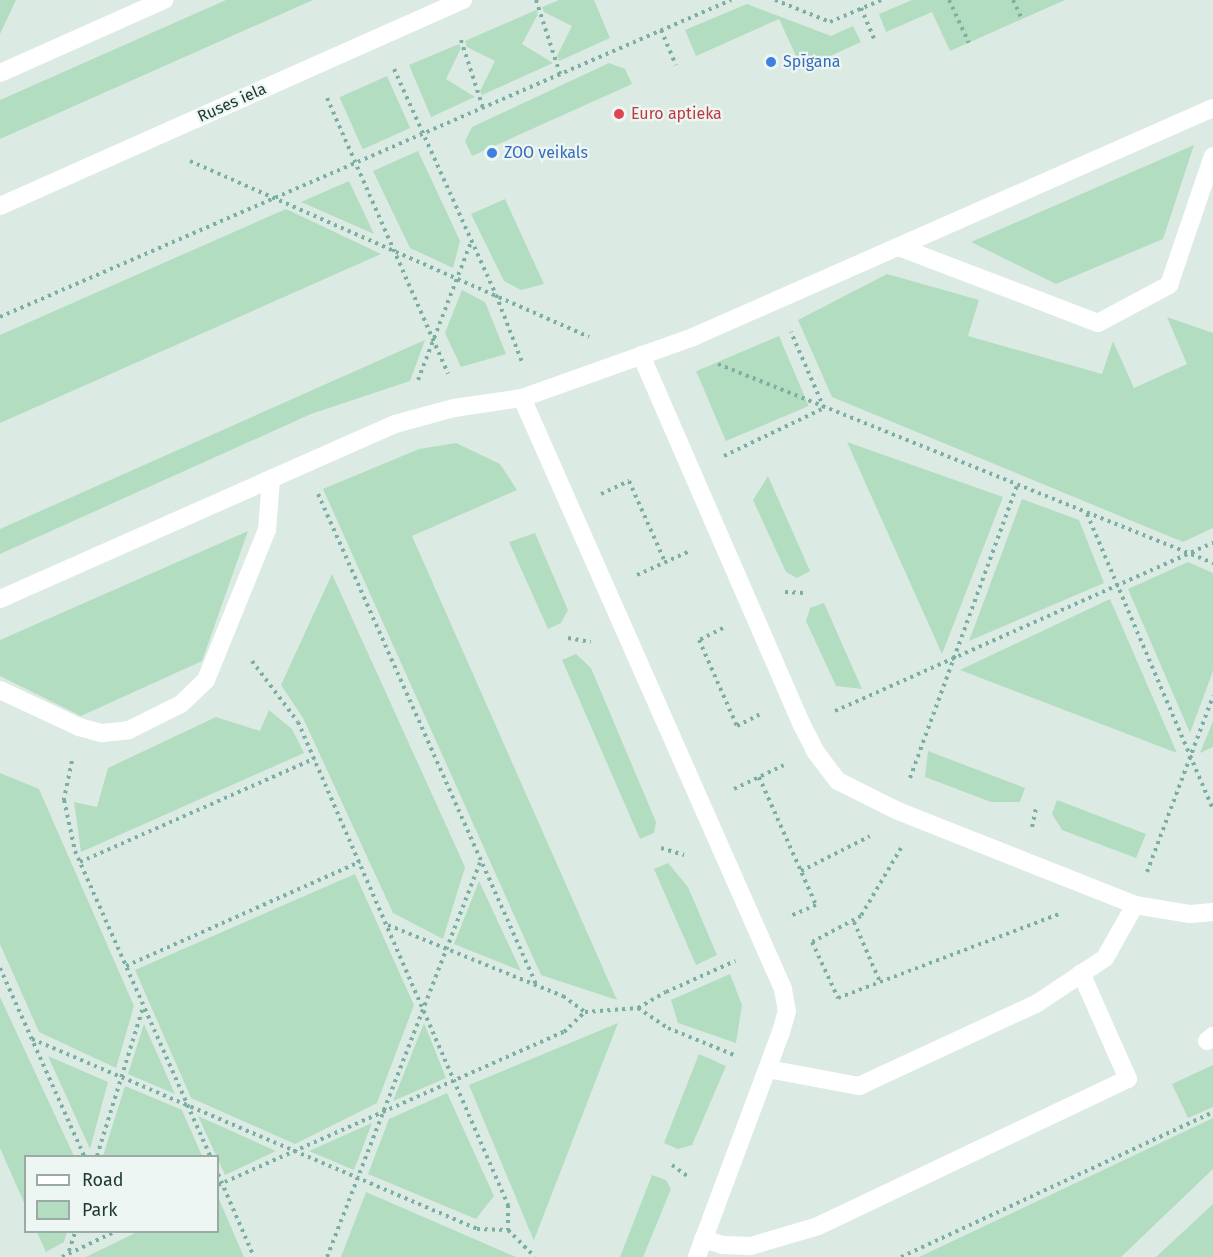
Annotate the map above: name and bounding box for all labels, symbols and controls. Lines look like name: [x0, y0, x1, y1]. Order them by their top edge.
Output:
place label: Spīgana: [783, 52, 841, 72]
marker: Spīgana: [764, 55, 778, 69]
street label: Ruses iela: [195, 79, 269, 127]
place label: Euro aptieka: [631, 104, 722, 124]
marker: Euro aptieka: [612, 107, 626, 121]
place label: ZOO veikals: [504, 143, 588, 163]
marker: ZOO veikals: [485, 146, 499, 160]
legend: [24, 1155, 219, 1233]
text: Road: [82, 1169, 124, 1191]
text: Park: [82, 1199, 117, 1221]

